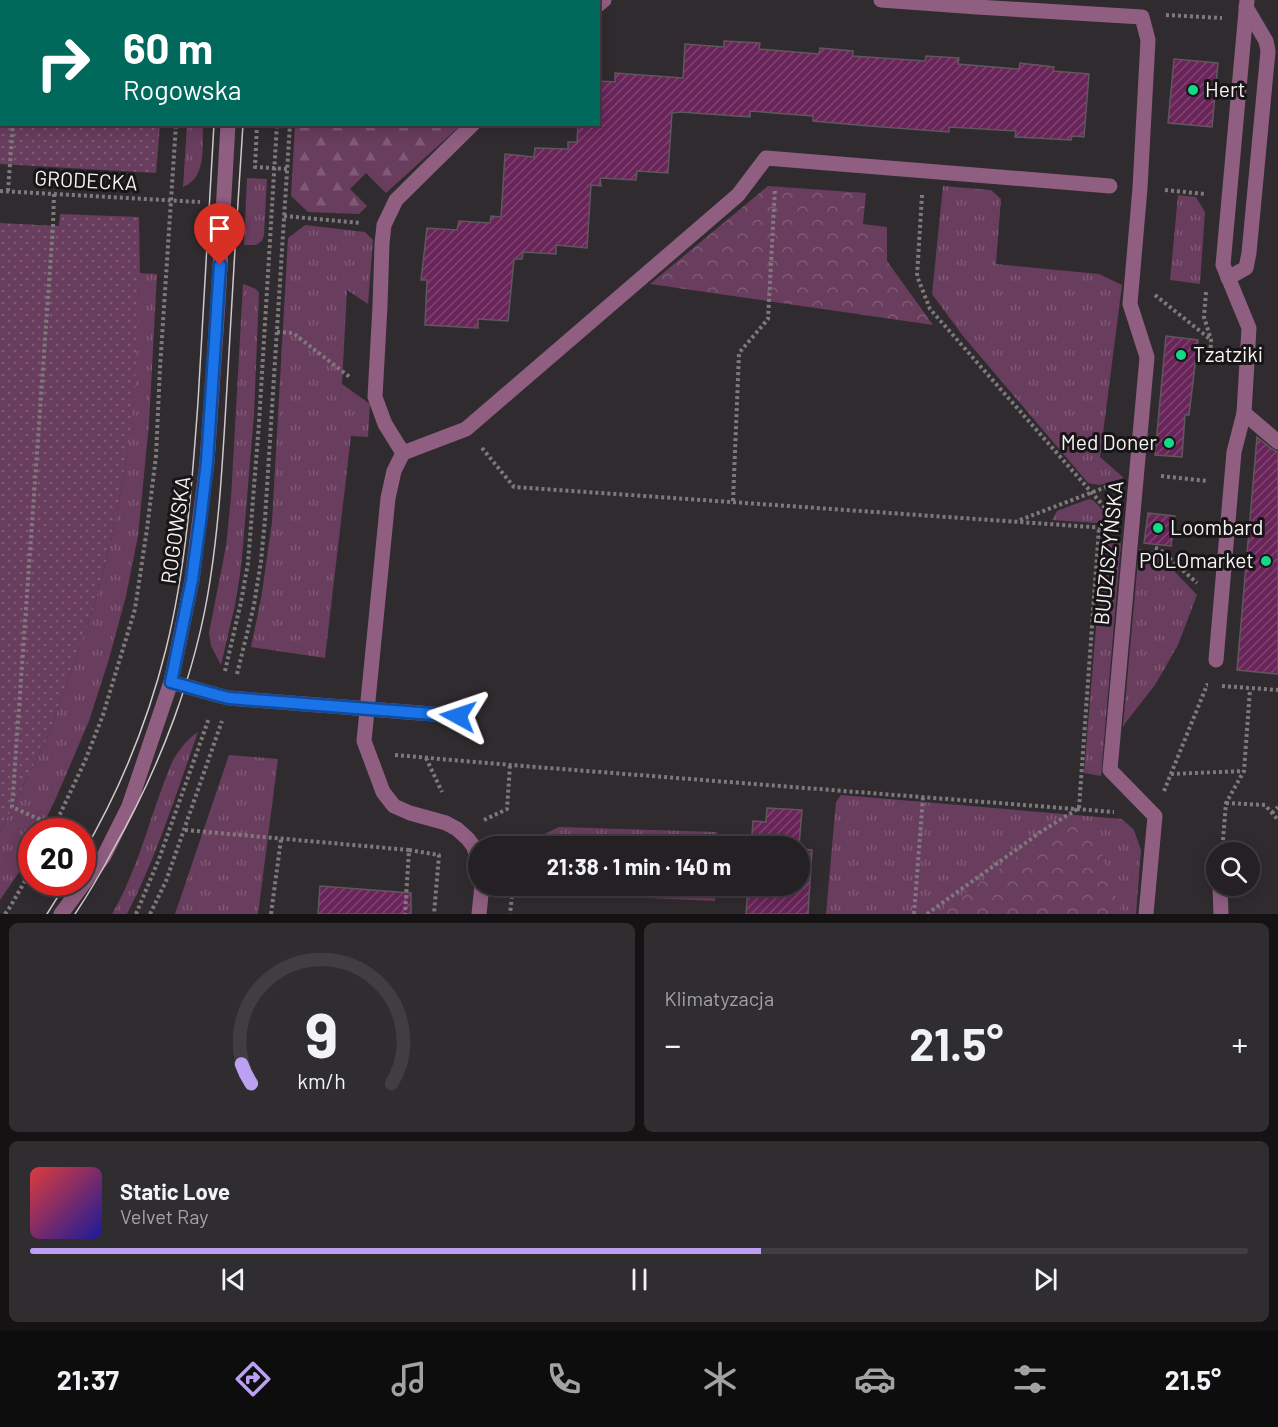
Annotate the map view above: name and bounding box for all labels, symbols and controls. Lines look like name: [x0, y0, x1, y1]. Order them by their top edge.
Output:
text: 60 m: [123, 22, 213, 72]
icon: right: [24, 24, 102, 102]
text: Rogowska: [123, 73, 241, 105]
place label: Hert: [1205, 76, 1246, 101]
marker: Hert: [1186, 83, 1200, 97]
street label: GRODECKA: [34, 164, 139, 195]
pin: [194, 203, 245, 265]
icon: arrive: [203, 212, 236, 245]
place label: Tzatziki: [1193, 341, 1263, 366]
marker: Tzatziki: [1174, 348, 1188, 362]
place label: Med Doner: [1061, 429, 1157, 454]
marker: Med Doner: [1162, 436, 1176, 450]
street label: ROGOWSKA: [155, 474, 194, 585]
street label: BUDZISZYŃSKA: [1087, 479, 1128, 626]
place label: Loombard: [1170, 514, 1263, 539]
marker: Loombard: [1151, 521, 1165, 535]
place label: POLOmarket: [1139, 547, 1254, 572]
marker: POLOmarket: [1259, 554, 1273, 568]
position arrow: [426, 684, 490, 748]
speed limit sign: 20: [18, 818, 96, 896]
map controls: [1206, 842, 1260, 896]
button: search: [1206, 842, 1260, 896]
text: 21:38 · 1 min · 140 m: [547, 853, 731, 879]
text: Klimatyzacja: [665, 986, 774, 1010]
text: 9: [305, 996, 338, 1070]
text: 21.5°: [909, 1016, 1003, 1070]
text: −: [665, 1024, 681, 1064]
text: +: [1232, 1024, 1248, 1064]
text: km/h: [297, 1069, 346, 1094]
text: Static Love: [120, 1178, 230, 1204]
text: Velvet Ray: [120, 1204, 209, 1228]
icon: previous: [217, 1263, 250, 1296]
icon: pause: [623, 1263, 656, 1296]
icon: next: [1029, 1263, 1062, 1296]
icon: directions: [232, 1358, 274, 1400]
icon: music: [388, 1358, 430, 1400]
icon: phone: [543, 1358, 585, 1400]
icon: climate: [699, 1358, 741, 1400]
icon: car: [854, 1358, 896, 1400]
icon: filters: [1009, 1358, 1051, 1400]
text: 21:37: [57, 1363, 119, 1395]
text: 21.5°: [1165, 1363, 1221, 1395]

